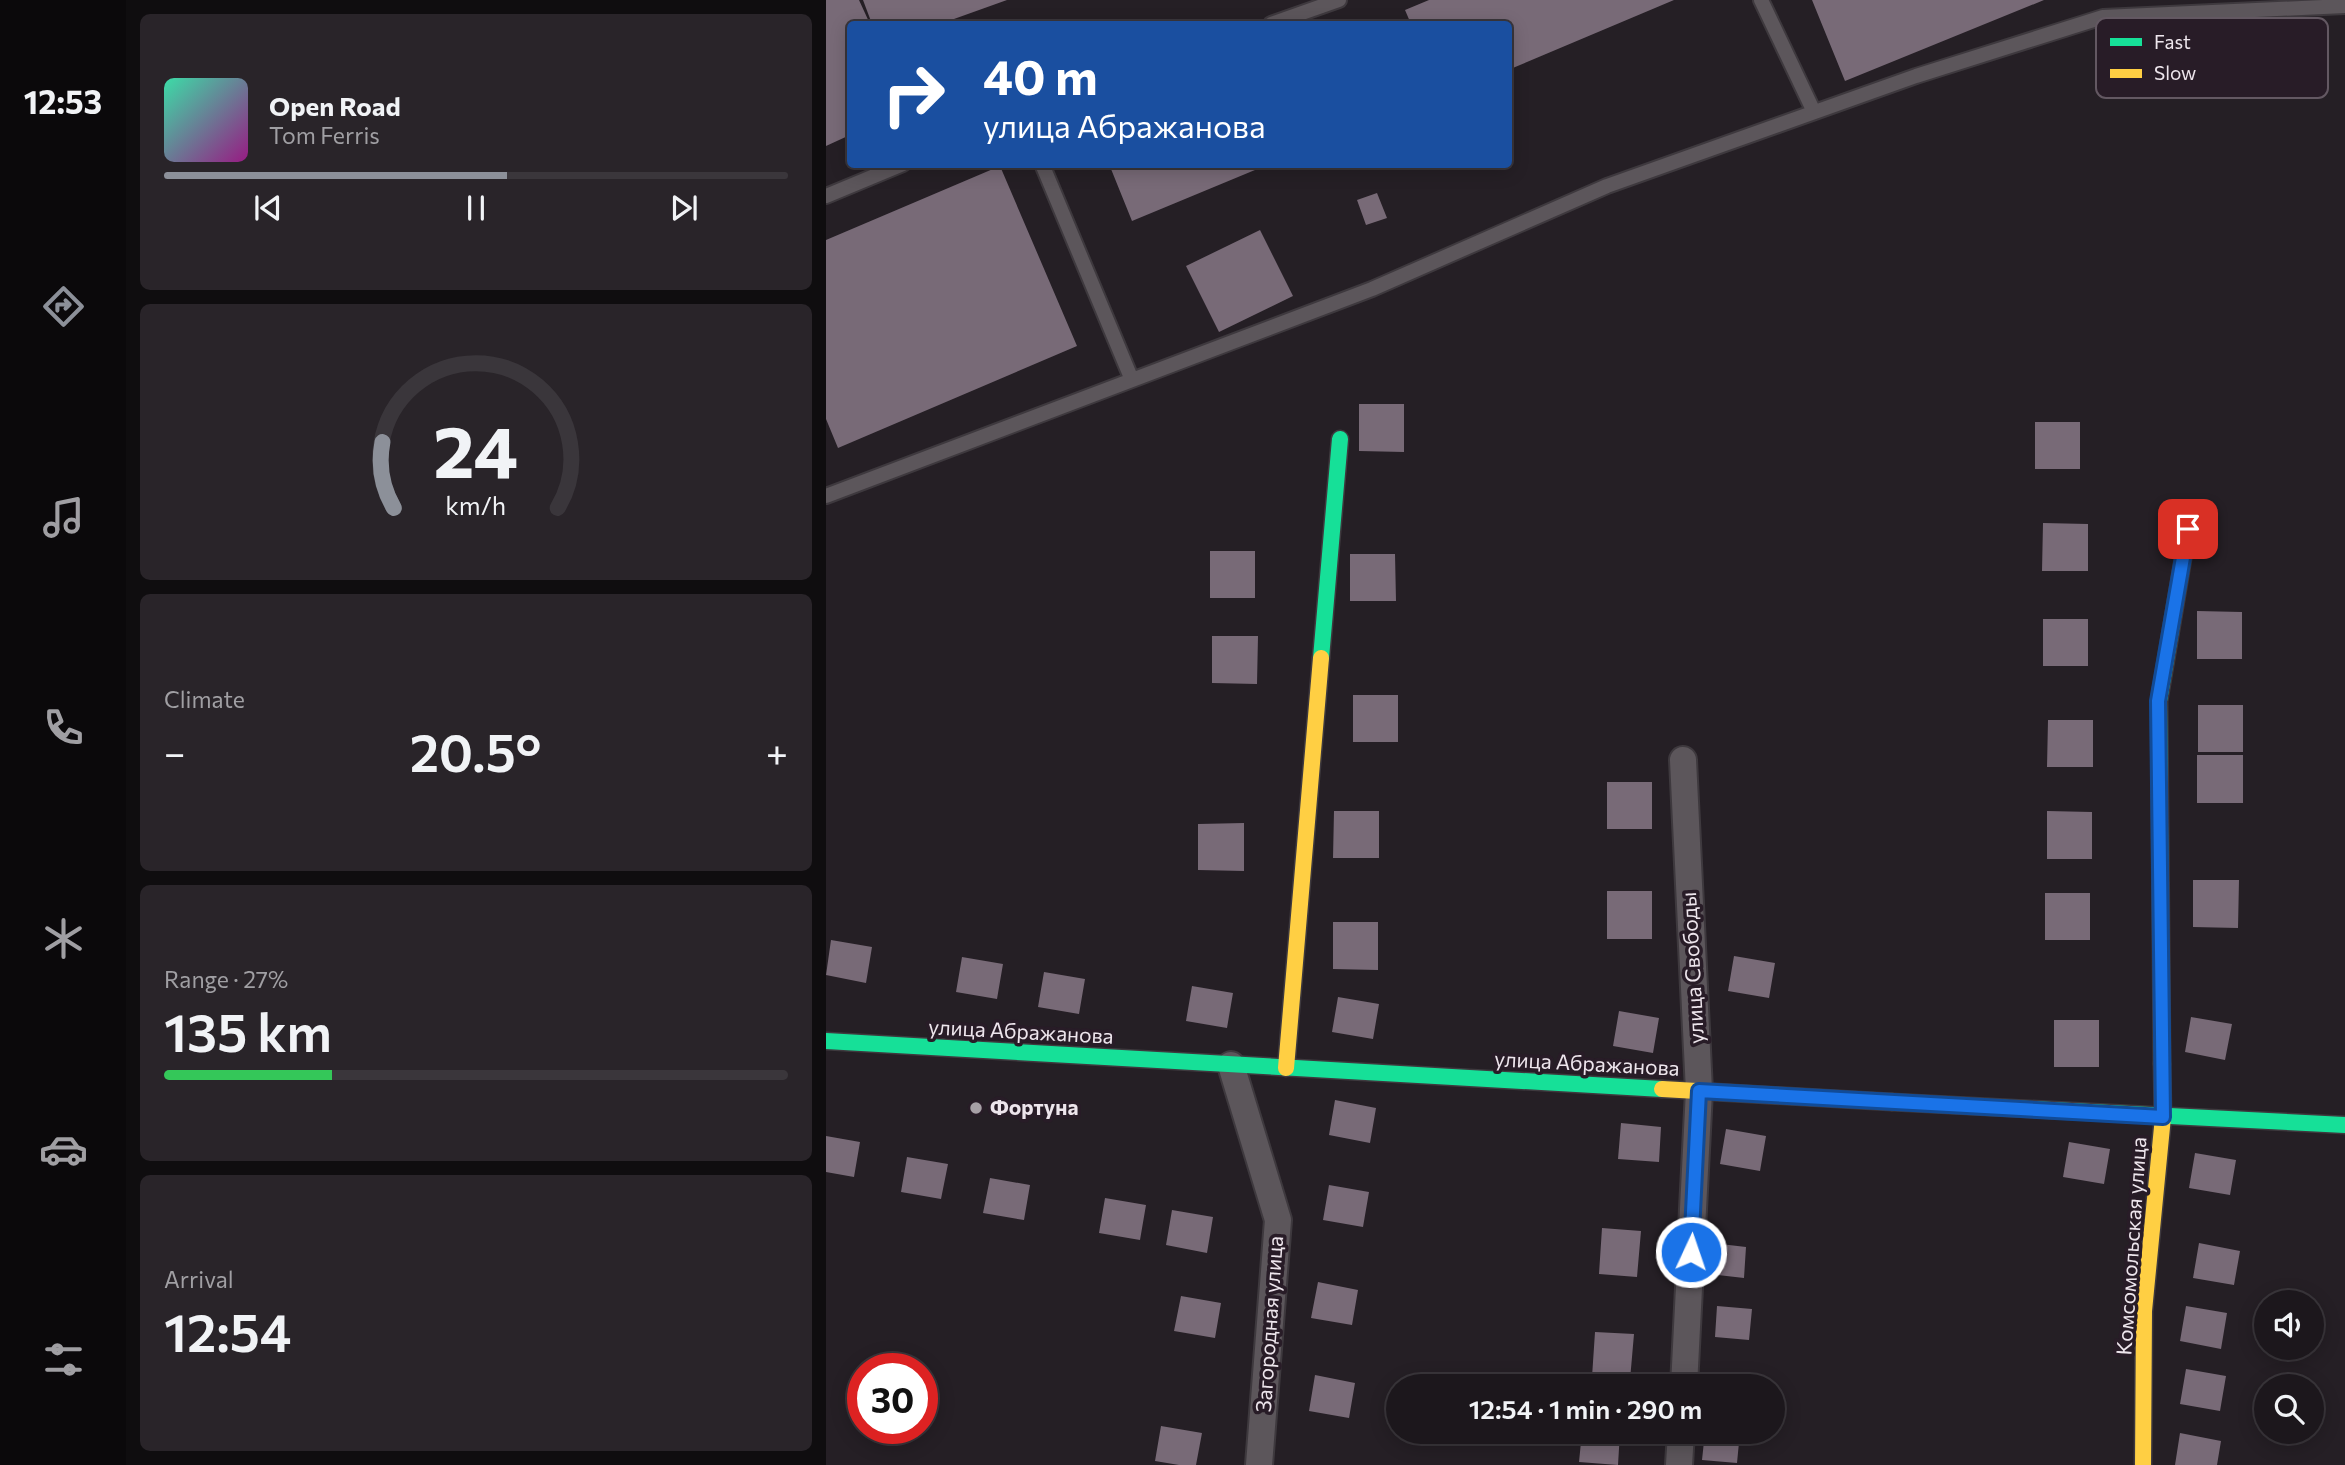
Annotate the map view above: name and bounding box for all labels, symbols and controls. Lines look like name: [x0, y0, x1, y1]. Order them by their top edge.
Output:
legend: [2096, 18, 2328, 98]
text: Fast: [2154, 30, 2191, 53]
text: 40 m: [983, 45, 1098, 105]
icon: right: [868, 49, 959, 140]
text: Slow: [2154, 61, 2196, 84]
text: 12:53: [24, 81, 102, 121]
text: Open Road: [269, 90, 401, 121]
text: улица Абражанова: [983, 105, 1266, 145]
text: Tom Ferris: [269, 121, 380, 149]
icon: previous: [249, 189, 287, 227]
icon: pause: [457, 189, 495, 227]
icon: next: [665, 189, 703, 227]
icon: directions: [39, 282, 88, 331]
text: 24: [433, 405, 519, 494]
text: km/h: [446, 490, 506, 520]
icon: music: [39, 493, 88, 542]
pin: [2158, 499, 2218, 559]
icon: arrive: [2169, 510, 2207, 548]
text: Climate: [164, 685, 245, 713]
icon: phone: [39, 703, 88, 752]
text: 20.5°: [410, 719, 541, 783]
text: −: [164, 728, 186, 775]
text: +: [766, 728, 788, 775]
street label: улица Свободы: [1675, 891, 1708, 1045]
icon: climate: [39, 914, 88, 963]
text: Range · 27%: [164, 965, 288, 993]
text: 135 km: [164, 999, 332, 1063]
street label: улица Абражанова: [928, 1013, 1114, 1048]
street label: улица Абражанова: [1494, 1045, 1680, 1080]
place label: Фортуна: [990, 1094, 1078, 1119]
marker: Фортуна: [968, 1100, 984, 1116]
icon: car: [39, 1125, 88, 1174]
street label: Комсомольская улица: [2110, 1136, 2151, 1356]
position arrow: [1654, 1215, 1728, 1289]
street label: Загородная улица: [1250, 1235, 1287, 1413]
text: Arrival: [164, 1265, 234, 1293]
map controls: [2254, 1290, 2324, 1444]
button: sound: [2254, 1290, 2324, 1360]
text: 12:54: [164, 1299, 292, 1363]
icon: filters: [39, 1335, 88, 1384]
speed limit sign: 30: [847, 1353, 938, 1444]
button: search: [2254, 1374, 2324, 1444]
text: 12:54 · 1 min · 290 m: [1469, 1393, 1702, 1424]

